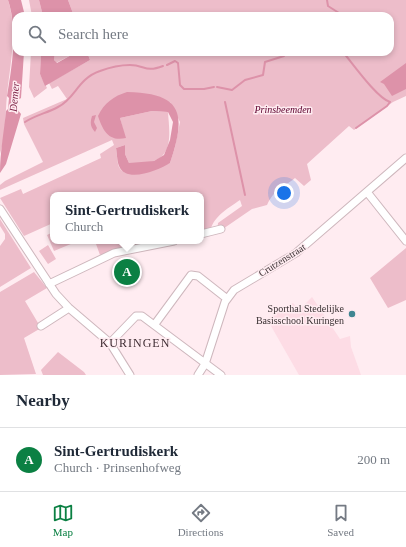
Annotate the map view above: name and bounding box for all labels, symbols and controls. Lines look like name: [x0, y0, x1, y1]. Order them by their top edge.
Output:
search box: [12, 12, 394, 56]
icon: search: [26, 23, 48, 45]
text: Search here: [58, 26, 128, 42]
water label: Demer: [7, 81, 21, 113]
park label: Prinsbeemden: [253, 104, 312, 115]
your location: [274, 183, 294, 203]
popup: [50, 192, 204, 244]
text: Sint-Gertrudiskerk: [65, 202, 189, 218]
text: Church: [65, 219, 103, 234]
street label: Crutzenstraat: [256, 241, 308, 279]
pin: A: [114, 257, 140, 287]
place label: Sporthal Stedelijke Basisschool Kuringen: [256, 303, 345, 326]
marker: Sporthal Stedelijke Basisschool Kuringen: [347, 309, 357, 319]
district label: KURINGEN: [100, 336, 170, 350]
text: Nearby: [16, 391, 70, 410]
text: Sint-Gertrudiskerk: [54, 443, 178, 459]
text: A: [24, 452, 34, 467]
text: 200 m: [357, 452, 390, 467]
text: Church · Prinsenhofweg: [54, 460, 181, 475]
tab: Map: [52, 502, 74, 538]
tab: Directions: [178, 502, 223, 538]
tab: Saved: [327, 502, 354, 538]

